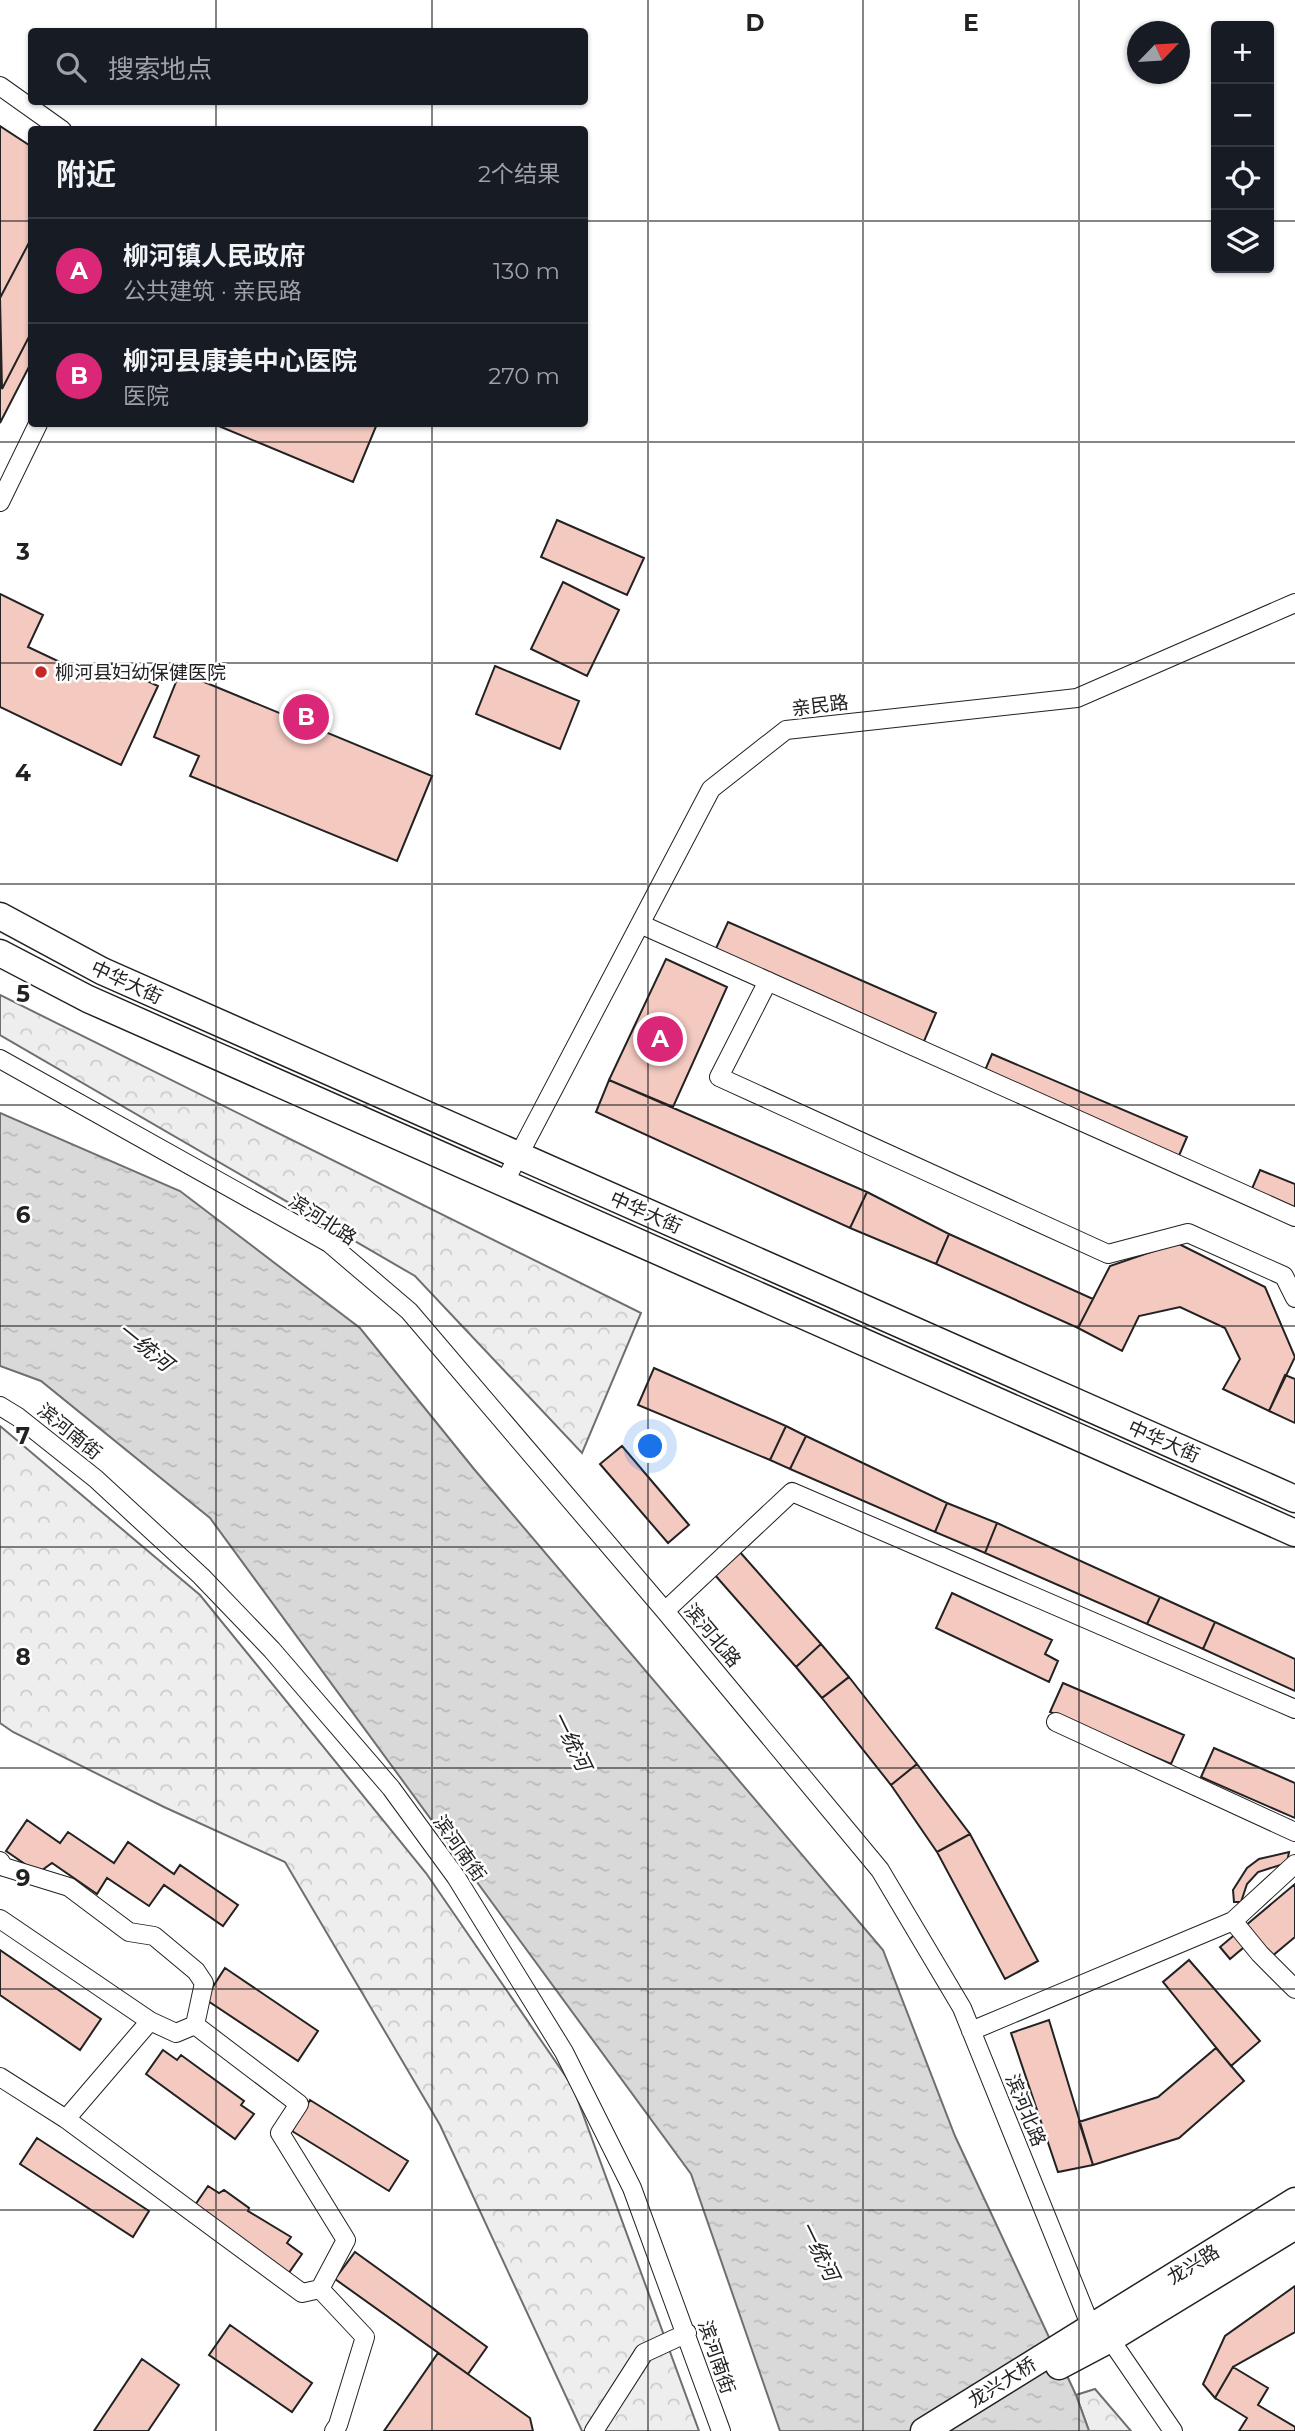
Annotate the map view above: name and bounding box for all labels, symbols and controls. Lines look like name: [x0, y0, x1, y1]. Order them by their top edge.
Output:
text: D: [746, 9, 765, 37]
text: E: [963, 9, 979, 37]
north arrow: [1127, 21, 1190, 84]
map controls: [1211, 21, 1274, 273]
button: +: [1211, 21, 1274, 84]
search box: [28, 28, 588, 105]
icon: search: [52, 48, 90, 86]
text: 搜索地点: [108, 53, 212, 85]
button: −: [1211, 84, 1274, 147]
button: locate: [1211, 147, 1274, 210]
text: 附近: [56, 156, 116, 193]
text: 2个结果: [478, 160, 560, 188]
button: layers: [1211, 210, 1274, 273]
text: 柳河镇人民政府: [123, 240, 305, 272]
text: A: [70, 257, 88, 285]
text: 130 m: [493, 257, 560, 285]
text: 公共建筑 · 亲民路: [123, 277, 302, 305]
text: 柳河县康美中心医院: [123, 345, 357, 377]
text: B: [70, 362, 88, 390]
text: 270 m: [488, 362, 560, 390]
text: 医院: [123, 382, 169, 410]
text: 3: [15, 538, 30, 566]
place label: 柳河县妇幼保健医院: [55, 661, 226, 684]
marker: 柳河县妇幼保健医院: [33, 664, 49, 680]
pin: B: [283, 691, 329, 743]
street label: 亲民路: [790, 691, 850, 720]
text: 4: [15, 759, 31, 787]
street label: 中华大街: [87, 956, 166, 1009]
text: 5: [16, 980, 30, 1008]
pin: A: [637, 1013, 683, 1065]
street label: 中华大街: [606, 1186, 685, 1238]
street label: 滨河北路: [285, 1189, 361, 1250]
text: 6: [16, 1201, 31, 1229]
water label: 一统河: [113, 1317, 181, 1379]
street label: 滨河南街: [33, 1399, 106, 1464]
street label: 中华大街: [1124, 1415, 1203, 1467]
text: 7: [16, 1422, 30, 1450]
your location: [633, 1429, 667, 1463]
street label: 滨河北路: [679, 1599, 746, 1672]
text: 8: [15, 1643, 31, 1671]
water label: 一统河: [546, 1707, 598, 1778]
street label: 滨河南街: [428, 1811, 491, 1886]
text: 9: [16, 1864, 30, 1892]
street label: 滨河北路: [1001, 2071, 1050, 2150]
water label: 一统河: [794, 2217, 846, 2288]
street label: 龙兴路: [1163, 2240, 1224, 2289]
street label: 滨河南街: [693, 2317, 740, 2397]
street label: 龙兴大桥: [964, 2353, 1041, 2412]

